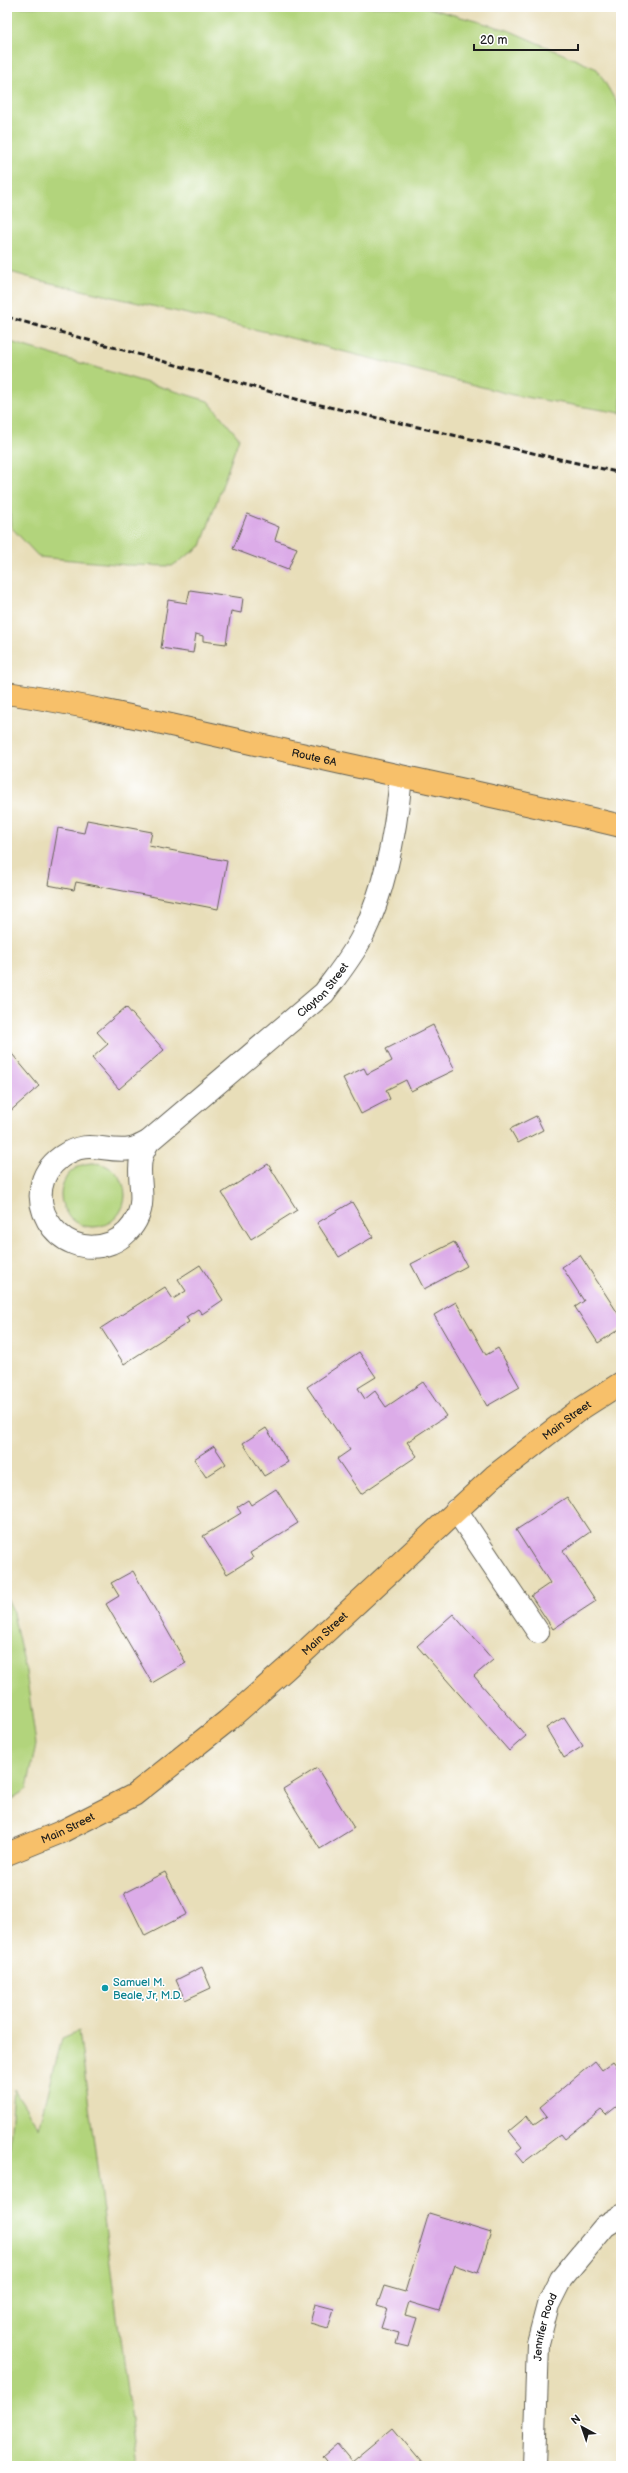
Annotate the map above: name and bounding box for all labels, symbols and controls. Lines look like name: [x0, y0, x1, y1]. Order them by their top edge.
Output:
scale bar: [474, 26, 578, 52]
text: 20 m: [480, 33, 507, 48]
street label: Route 6A: [290, 746, 338, 769]
street label: Clayton Street: [294, 960, 352, 1020]
street label: Main Street: [540, 1398, 594, 1443]
street label: Main Street: [299, 1609, 351, 1658]
street label: Main Street: [39, 1810, 97, 1846]
place label: Samuel M. Beale, Jr, M.D.: [113, 1976, 182, 2002]
marker: Samuel M. Beale, Jr, M.D.: [100, 1983, 110, 1993]
street label: Jennifer Road: [531, 2291, 560, 2361]
north arrow: [562, 2407, 602, 2447]
text: N: [569, 2412, 583, 2427]

